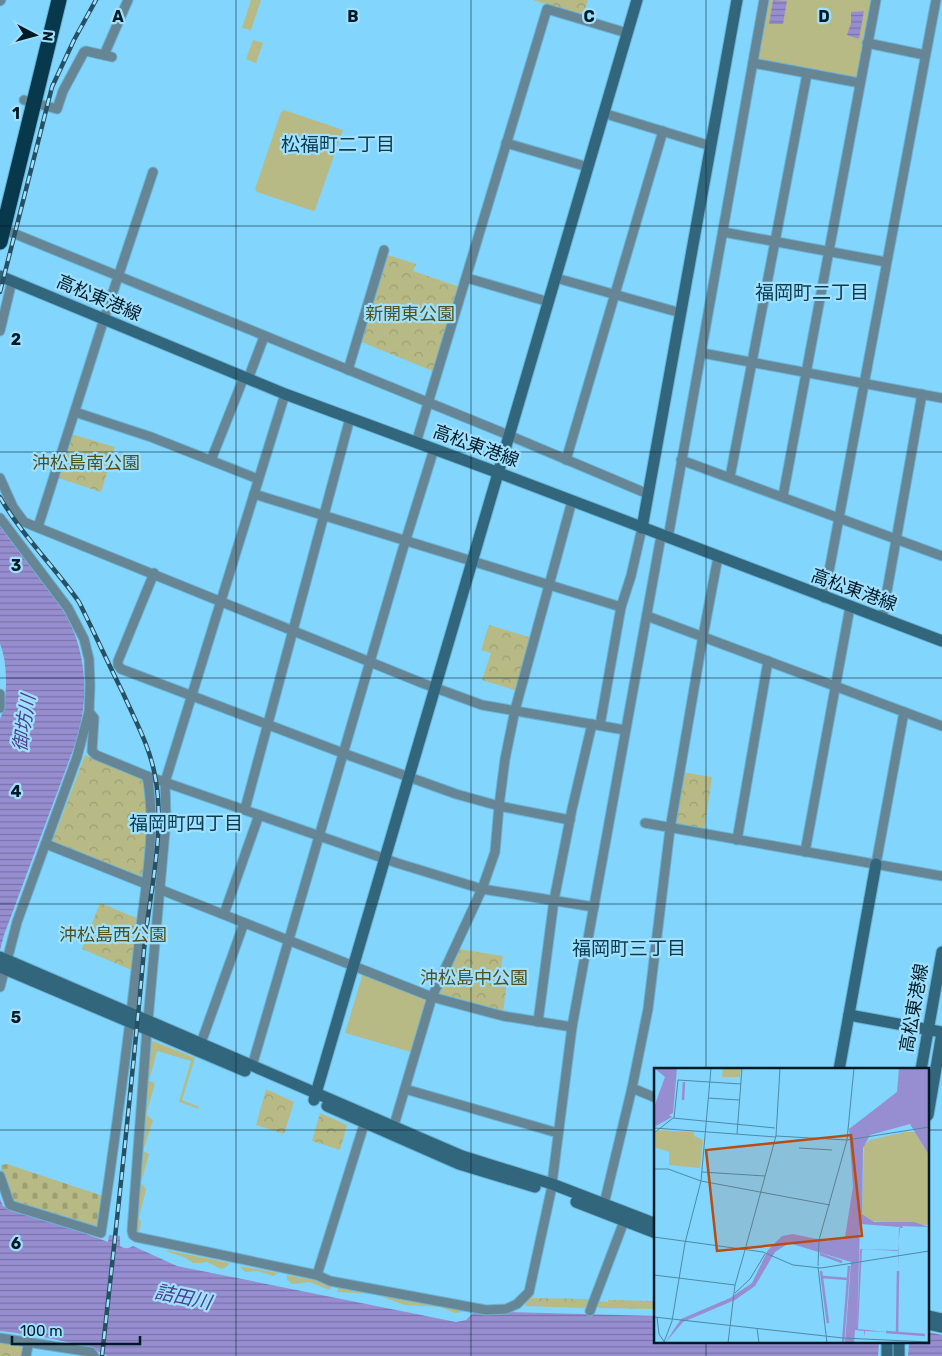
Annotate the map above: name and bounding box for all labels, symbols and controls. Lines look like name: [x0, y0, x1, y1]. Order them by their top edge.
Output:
text: A: [112, 7, 124, 26]
text: B: [347, 7, 359, 26]
text: C: [583, 7, 595, 26]
text: D: [818, 7, 830, 26]
north arrow: [10, 10, 60, 60]
text: N: [38, 30, 56, 42]
text: 1: [12, 104, 20, 123]
district label: 松福町二丁目: [281, 133, 395, 156]
street label: 高松東港線: [53, 270, 145, 326]
district label: 福岡町二丁目: [755, 281, 869, 304]
park label: 新開東公園: [365, 303, 455, 325]
text: 2: [11, 330, 21, 349]
street label: 高松東港線: [430, 420, 522, 472]
park label: 沖松島南公園: [32, 452, 140, 474]
text: 3: [11, 556, 21, 575]
street label: 高松東港線: [808, 564, 900, 616]
water label: 御坊川: [8, 691, 40, 753]
text: 4: [11, 782, 22, 801]
district label: 福岡町四丁目: [129, 812, 243, 835]
park label: 沖松島西公園: [59, 924, 167, 946]
district label: 福岡町三丁目: [572, 937, 686, 960]
street label: 高松東港線: [895, 962, 933, 1054]
park label: 沖松島中公園: [420, 967, 528, 989]
text: 5: [11, 1008, 21, 1027]
inset map: [654, 1068, 930, 1344]
text: 6: [11, 1234, 21, 1253]
water label: 詰田川: [153, 1280, 215, 1315]
scale bar: [12, 1314, 140, 1346]
text: 100 m: [20, 1322, 62, 1340]

